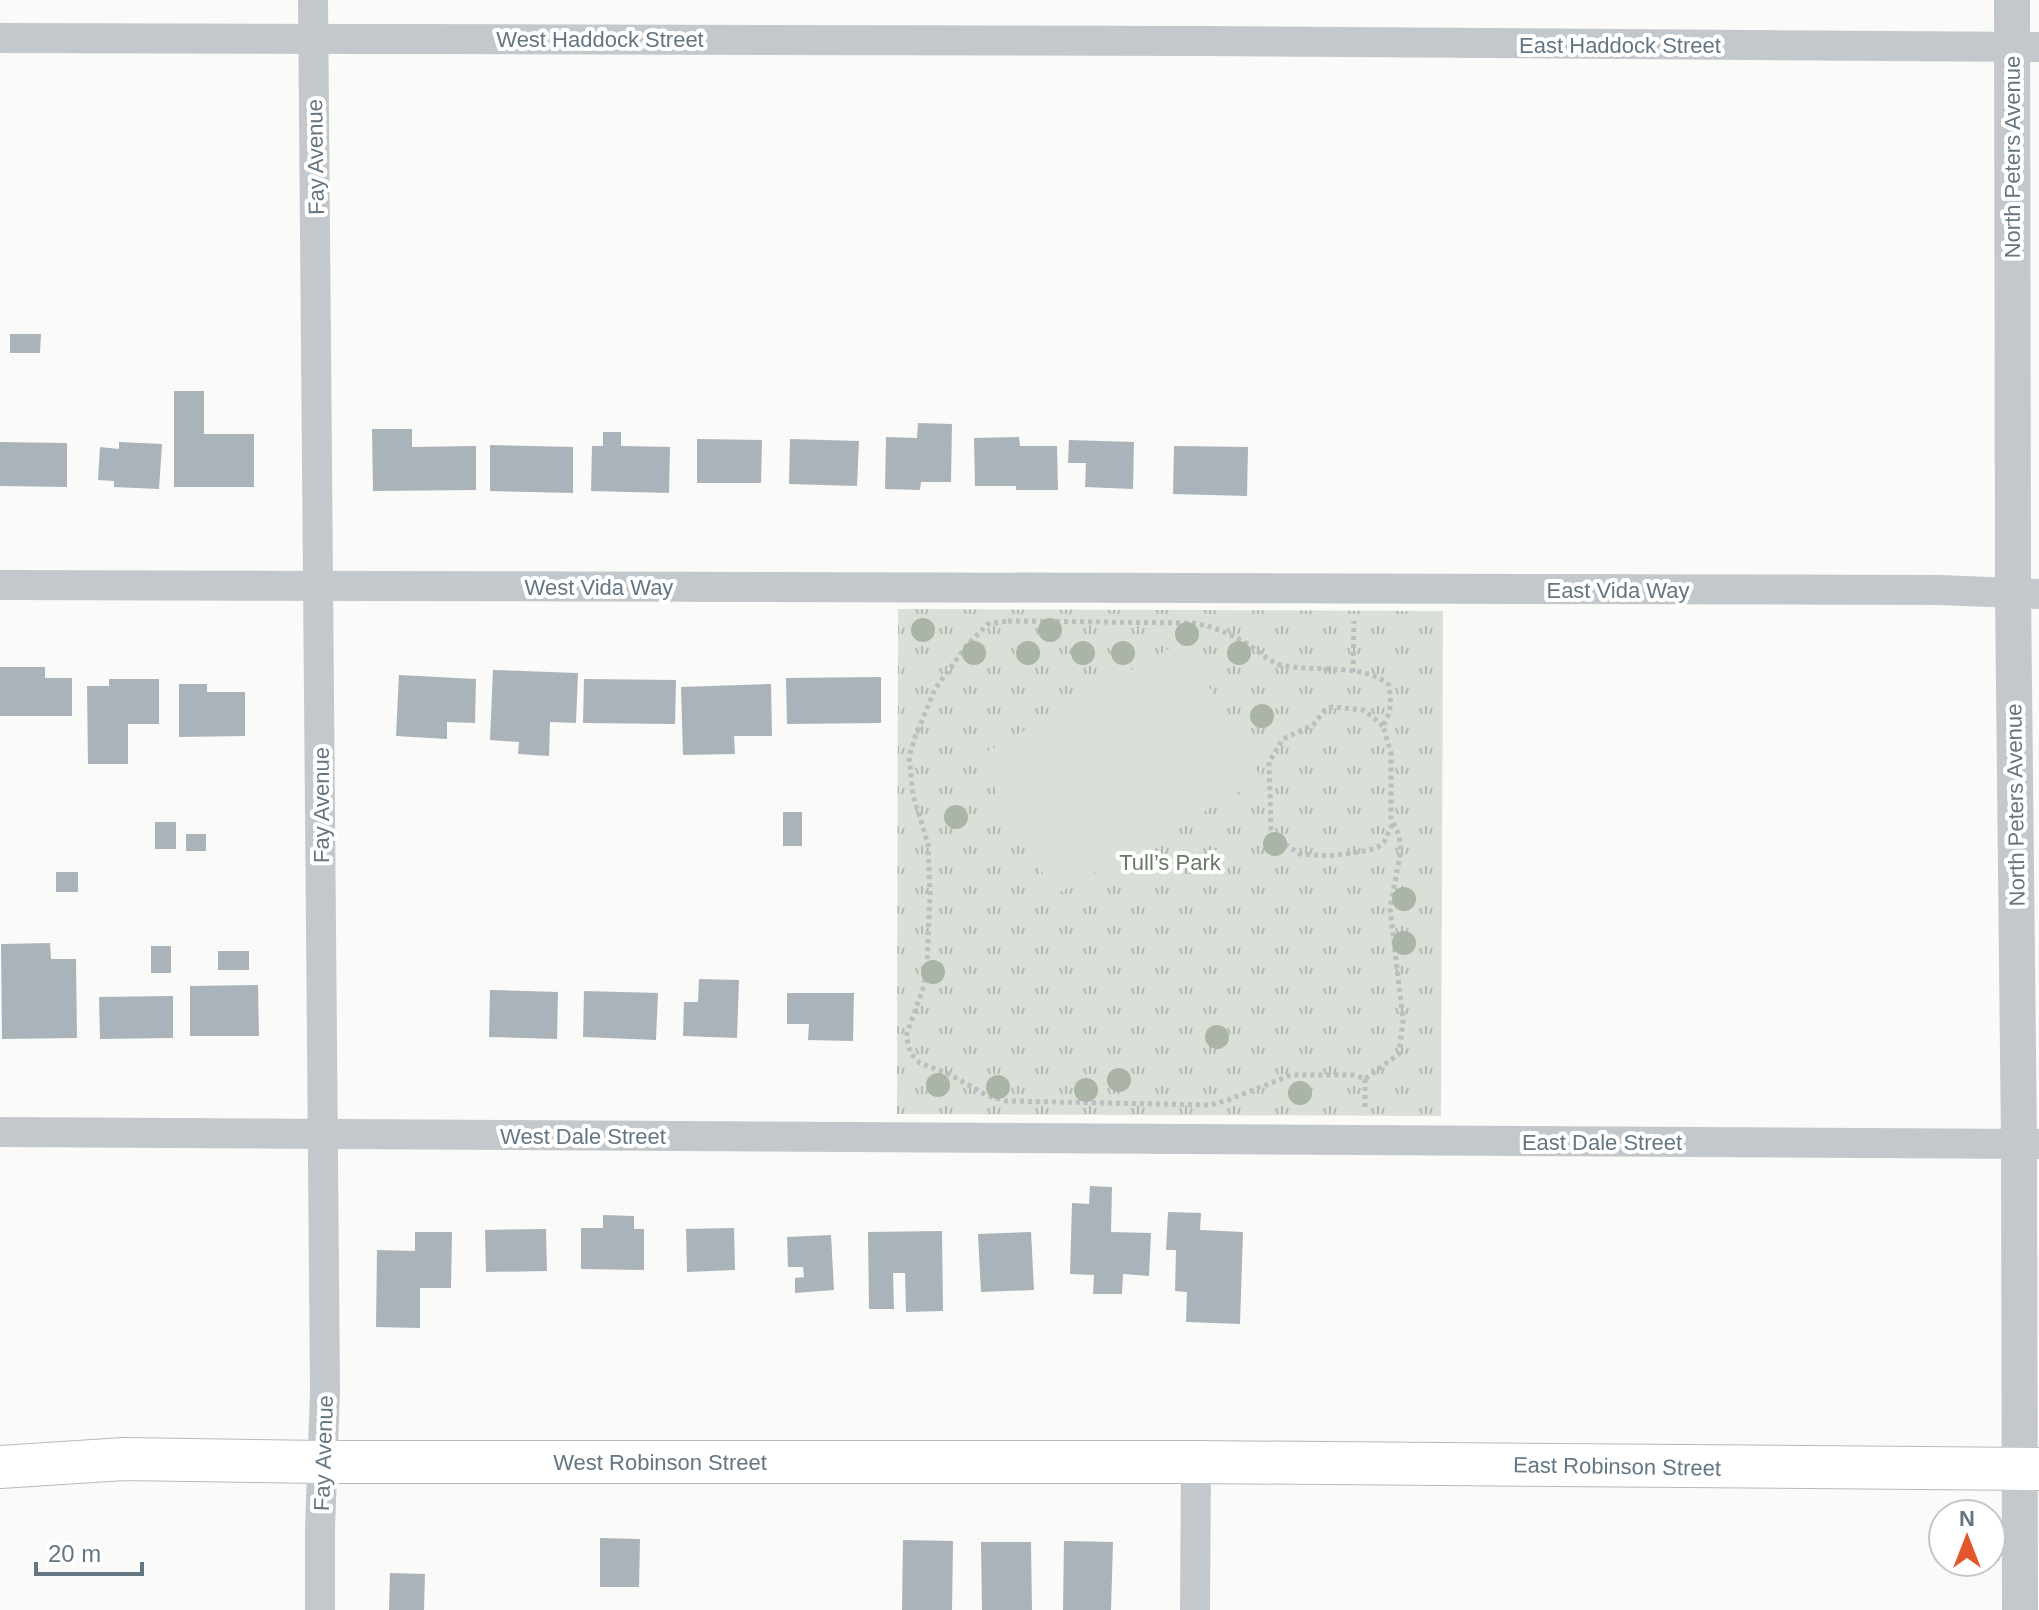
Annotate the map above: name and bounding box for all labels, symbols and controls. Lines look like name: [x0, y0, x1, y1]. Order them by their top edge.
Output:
street label: West Haddock Street: [496, 27, 704, 52]
street label: East Haddock Street: [1519, 33, 1721, 58]
street label: North Peters Avenue: [2000, 56, 2025, 258]
street label: Fay Avenue: [302, 99, 329, 215]
street label: West Vida Way: [525, 575, 673, 600]
street label: East Vida Way: [1546, 578, 1690, 603]
street label: North Peters Avenue: [2001, 703, 2030, 906]
street label: Fay Avenue: [309, 747, 334, 863]
park label: Tull’s Park: [1119, 850, 1222, 875]
street label: West Dale Street: [500, 1124, 666, 1149]
street label: East Dale Street: [1522, 1130, 1682, 1155]
street label: Fay Avenue: [309, 1395, 338, 1511]
street label: West Robinson Street: [553, 1450, 767, 1475]
street label: East Robinson Street: [1513, 1452, 1721, 1481]
north arrow: [1927, 1498, 2007, 1578]
text: N: [1959, 1506, 1975, 1531]
scale bar: [36, 1526, 142, 1576]
text: 20 m: [48, 1540, 101, 1567]

